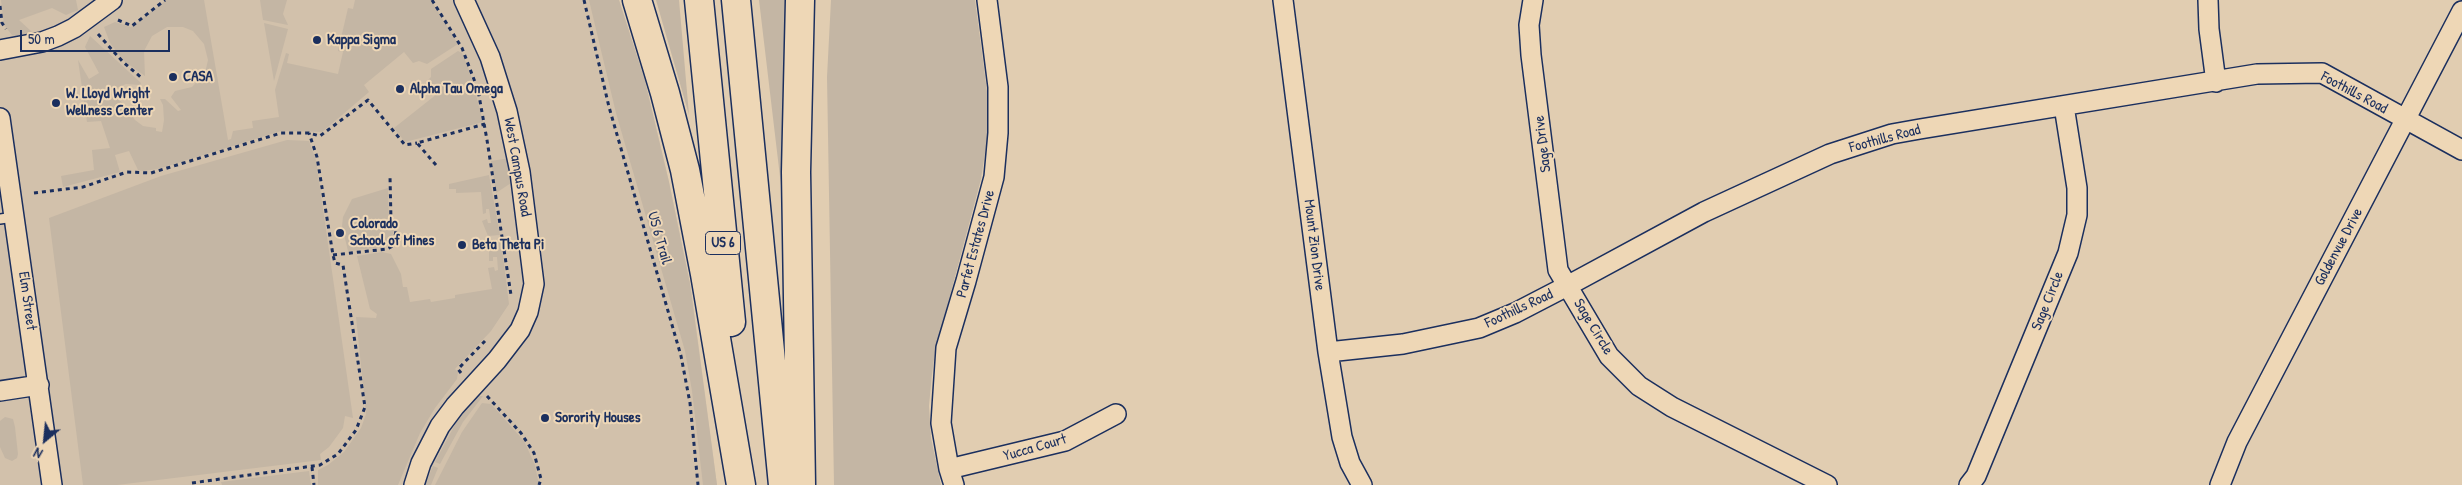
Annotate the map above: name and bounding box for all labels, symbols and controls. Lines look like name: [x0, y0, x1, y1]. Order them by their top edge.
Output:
scale bar: [22, 20, 172, 52]
text: 50 m: [28, 28, 55, 49]
place label: Kappa Sigma: [327, 31, 396, 49]
marker: Kappa Sigma: [311, 34, 323, 46]
place label: CASA: [183, 68, 213, 86]
street label: Foothills Road: [2318, 68, 2390, 118]
marker: CASA: [167, 71, 179, 83]
place label: Alpha Tau Omega: [410, 80, 503, 98]
marker: Alpha Tau Omega: [394, 83, 406, 95]
place label: W. Lloyd Wright Wellness Center: [66, 85, 153, 120]
marker: W. Lloyd Wright Wellness Center: [50, 97, 62, 109]
street label: Sage Drive: [1531, 115, 1555, 173]
street label: West Campus Road: [499, 116, 535, 218]
street label: Foothills Road: [1848, 121, 1922, 157]
street label: Parfet Estates Drive: [953, 188, 999, 300]
street label: Mount Zion Drive: [1299, 198, 1329, 292]
street label: Goldenvue Drive: [2311, 205, 2367, 289]
street label: US 6 Trail: [643, 210, 675, 266]
place label: Colorado School of Mines: [350, 215, 434, 250]
marker: Colorado School of Mines: [334, 227, 346, 239]
road number: US 6: [706, 232, 740, 254]
place label: Beta Theta Pi: [472, 236, 544, 254]
marker: Beta Theta Pi: [456, 239, 468, 251]
street label: Sage Circle: [2028, 269, 2068, 333]
street label: Elm Street: [14, 270, 40, 332]
street label: Foothills Road: [1482, 285, 1556, 333]
street label: Sage Circle: [1569, 296, 1617, 358]
place label: Sorority Houses: [555, 409, 640, 427]
marker: Sorority Houses: [539, 412, 551, 424]
north arrow: [20, 415, 70, 465]
street label: Yucca Court: [1001, 430, 1069, 466]
text: N: [30, 444, 45, 464]

